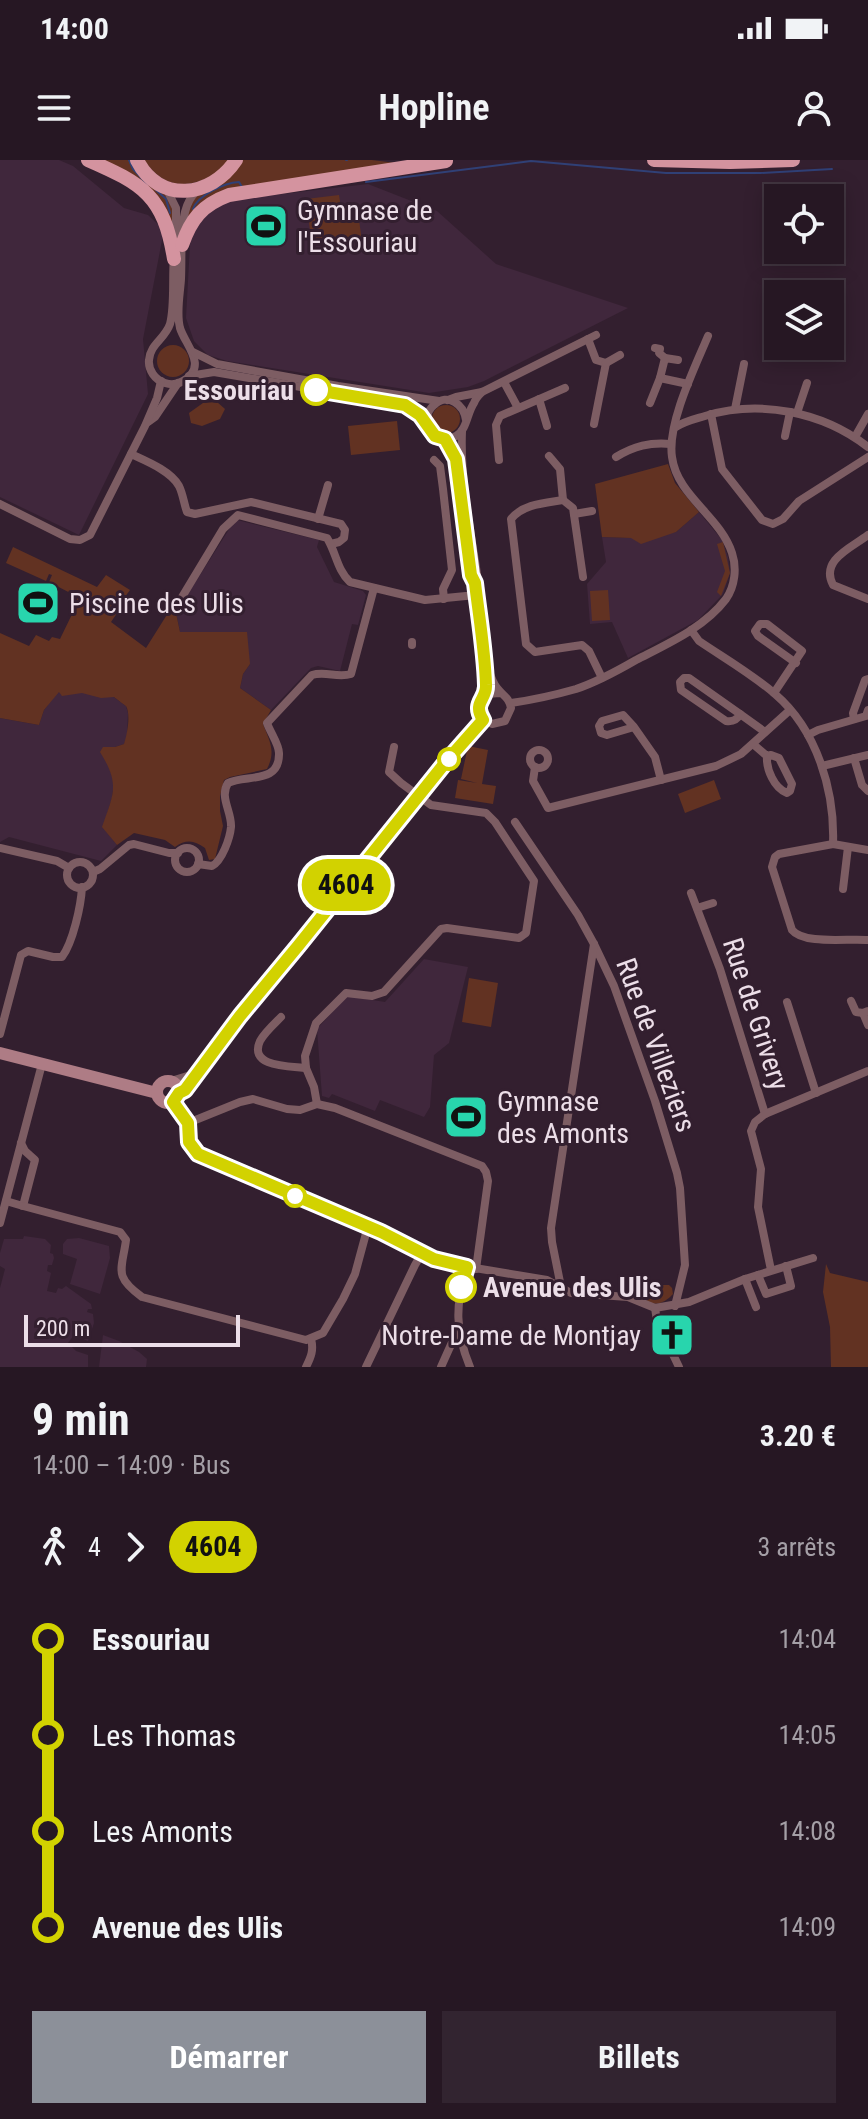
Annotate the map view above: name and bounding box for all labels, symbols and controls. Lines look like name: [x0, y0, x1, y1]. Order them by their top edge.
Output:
text: 14:00: [40, 11, 109, 46]
icon: menu: [32, 86, 76, 130]
icon: person: [792, 86, 836, 130]
text: Hopline: [379, 87, 489, 129]
map controls: [764, 184, 844, 360]
button: locate: [764, 184, 844, 264]
place label: Gymnase de l'Essouriau: [297, 194, 433, 259]
sports icon: Gymnase de l'Essouriau: [242, 202, 290, 250]
button: layers: [764, 280, 844, 360]
place label: Essouriau: [184, 374, 294, 407]
marker: Essouriau: [301, 375, 331, 405]
sports icon: Piscine des Ulis: [14, 579, 62, 627]
place label: Piscine des Ulis: [69, 587, 244, 620]
unlabelled marker: [438, 748, 460, 770]
line badge: 4604: [290, 859, 402, 911]
text: 4604: [318, 868, 374, 901]
street label: Rue de Grivery: [716, 934, 796, 1095]
street label: Rue de Villeziers: [609, 954, 703, 1136]
place label: Gymnase des Amonts: [497, 1085, 629, 1150]
sports icon: Gymnase des Amonts: [442, 1093, 490, 1141]
unlabelled marker: [284, 1185, 306, 1207]
place label: Avenue des Ulis: [483, 1271, 661, 1304]
marker: Avenue des Ulis: [446, 1272, 476, 1302]
scale bar: [24, 1311, 240, 1347]
church icon: Notre-Dame de Montjay: [648, 1311, 696, 1359]
text: 200 m: [36, 1316, 90, 1341]
place label: Notre-Dame de Montjay: [381, 1319, 641, 1352]
text: 9 min: [32, 1394, 130, 1446]
text: 3.20 €: [760, 1418, 836, 1453]
text: 14:00 – 14:09 · Bus: [32, 1450, 231, 1480]
icon: walk: [32, 1525, 76, 1569]
icon: forward: [113, 1525, 157, 1569]
text: 4604: [185, 1530, 241, 1563]
text: 4: [88, 1532, 101, 1562]
text: 3 arrêts: [757, 1532, 836, 1562]
text: Essouriau: [92, 1622, 210, 1657]
text: 14:04: [779, 1624, 836, 1654]
text: Les Thomas: [92, 1718, 236, 1753]
text: 14:05: [779, 1720, 836, 1750]
text: Les Amonts: [92, 1814, 233, 1849]
text: 14:08: [779, 1816, 836, 1846]
text: Avenue des Ulis: [92, 1910, 283, 1945]
text: 14:09: [779, 1912, 836, 1942]
button: Démarrer: [32, 2011, 426, 2103]
button: Billets: [442, 2011, 836, 2103]

